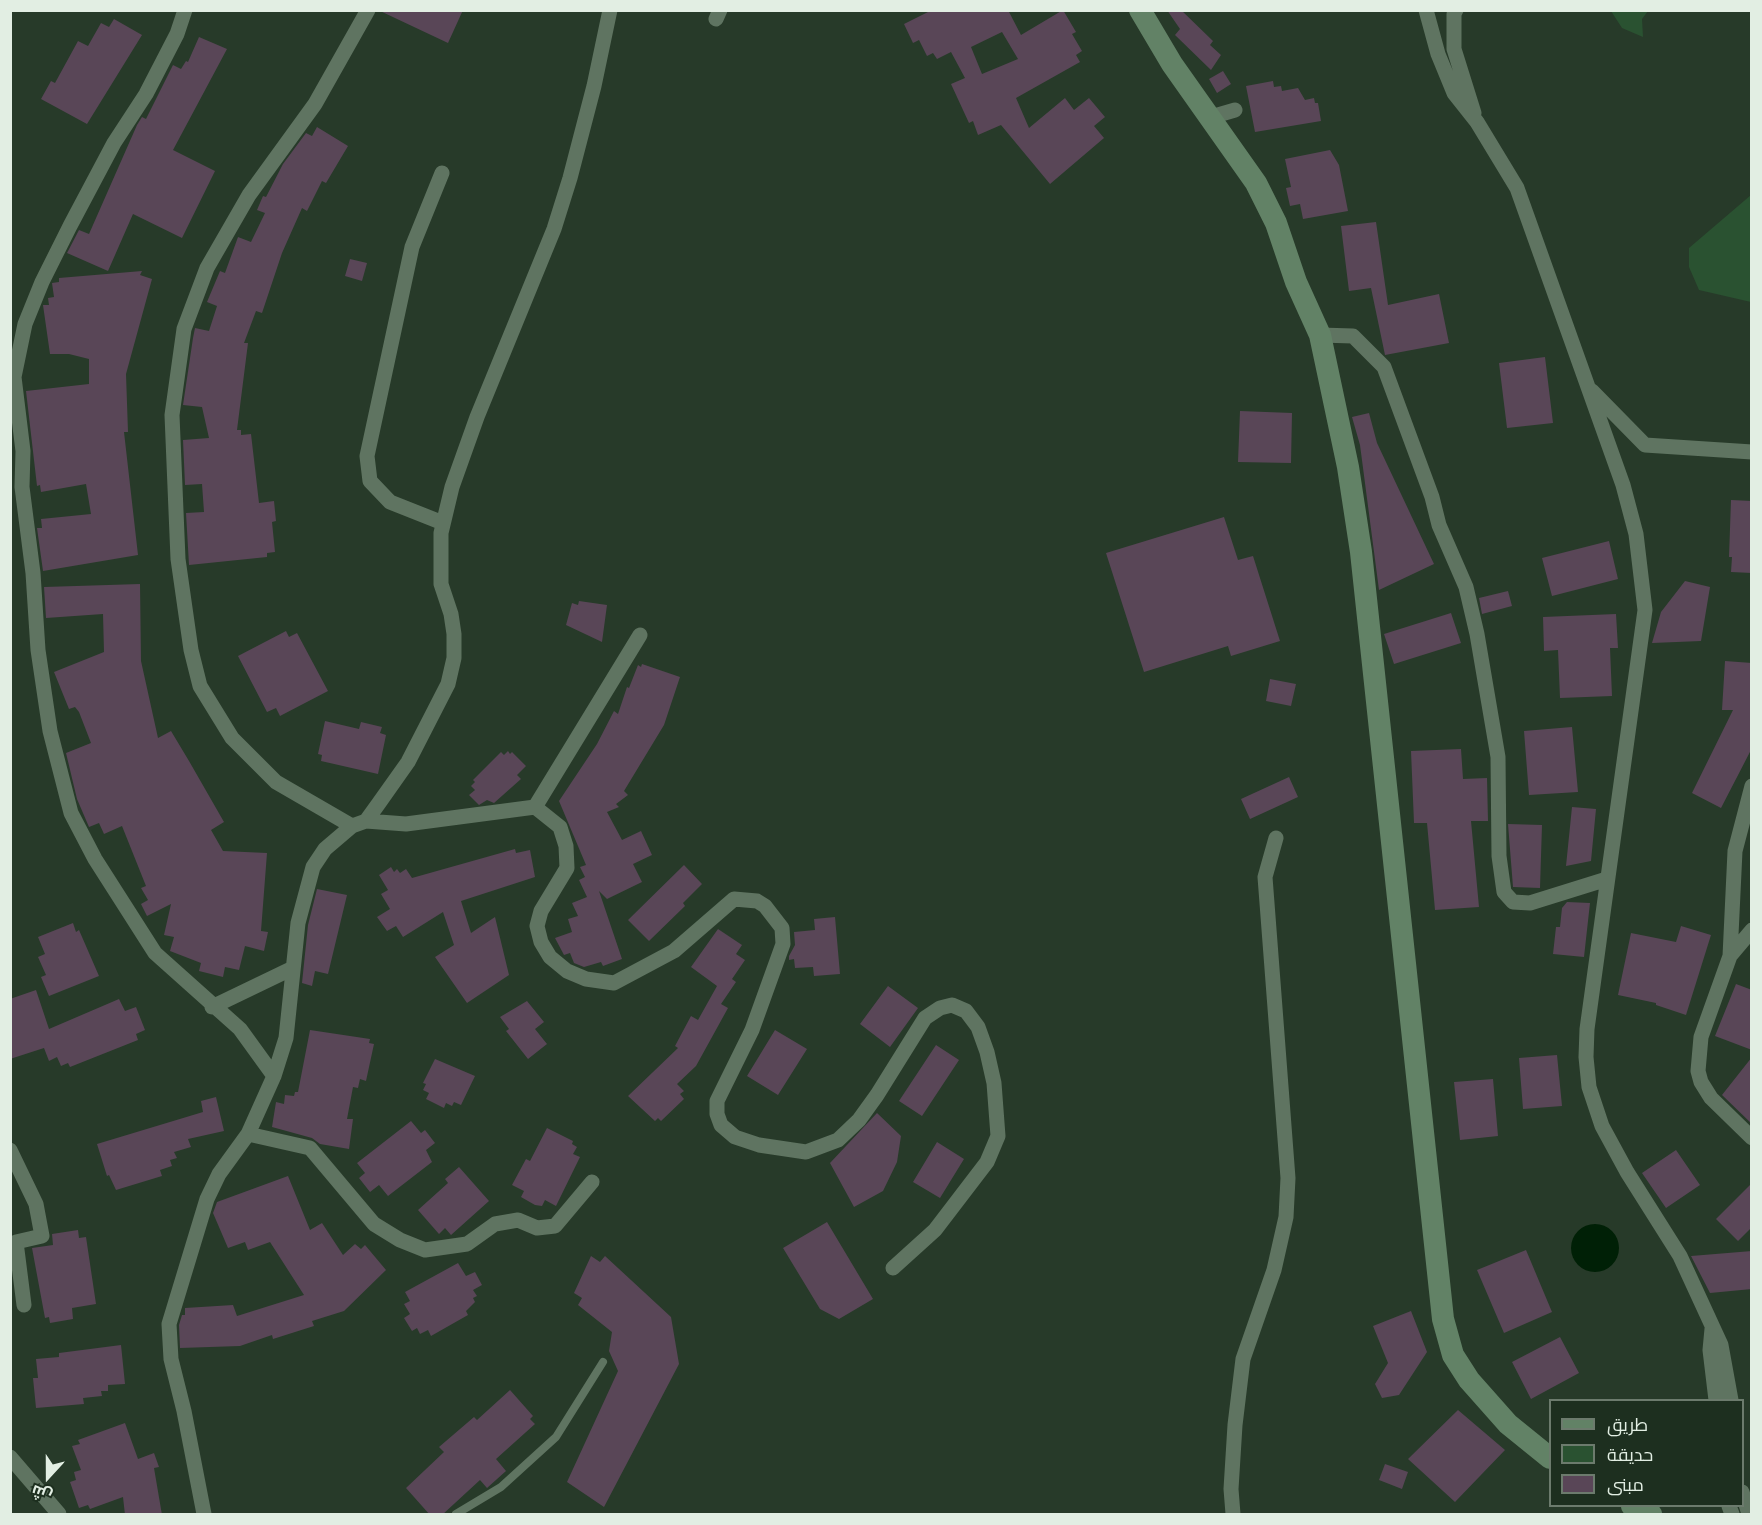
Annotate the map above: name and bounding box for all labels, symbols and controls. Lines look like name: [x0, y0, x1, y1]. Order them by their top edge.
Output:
legend: [1549, 1399, 1744, 1507]
text: طريق: [1607, 1413, 1648, 1436]
text: حديقة: [1607, 1443, 1653, 1466]
north arrow: [18, 1447, 78, 1507]
text: مبنى: [1607, 1473, 1644, 1496]
text: ش: [28, 1481, 55, 1507]

